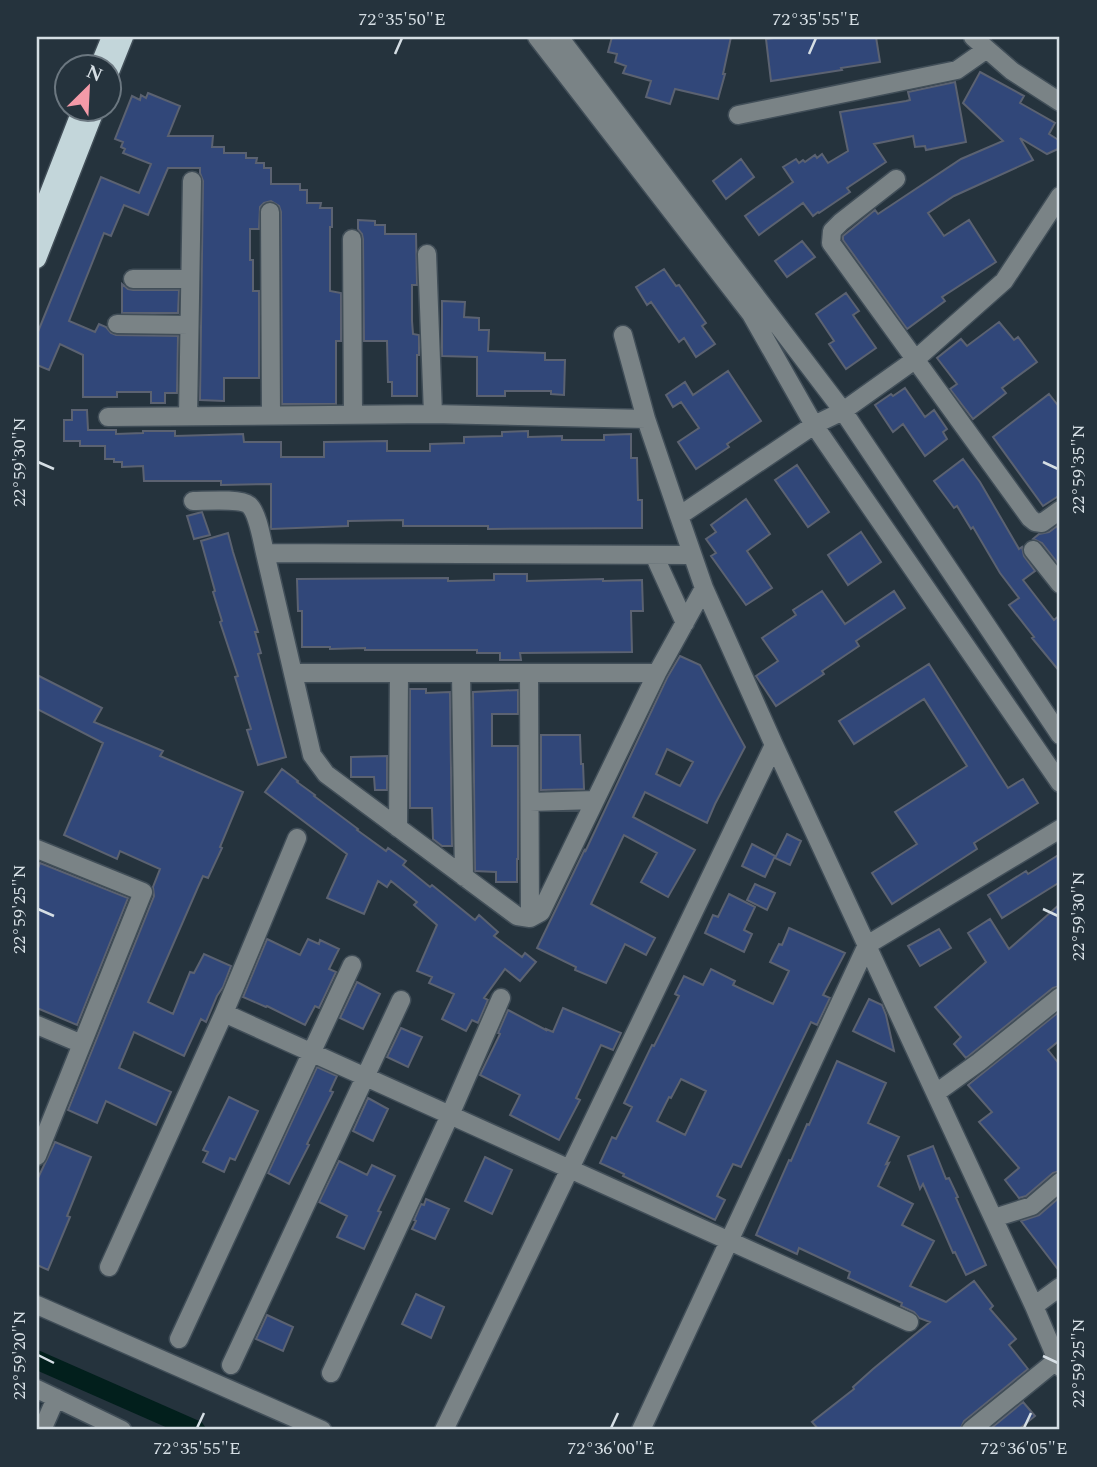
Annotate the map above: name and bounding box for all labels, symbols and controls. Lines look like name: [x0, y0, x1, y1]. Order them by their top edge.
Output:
text: 72°35'50"E: [358, 6, 446, 33]
text: 72°35'55"E: [772, 6, 860, 33]
north arrow: [52, 52, 122, 122]
text: N: [81, 57, 107, 90]
text: 22°59'30"N: [6, 417, 33, 507]
text: 22°59'35"N: [1065, 424, 1092, 514]
text: 22°59'25"N: [6, 864, 33, 954]
text: 22°59'30"N: [1065, 871, 1092, 961]
text: 22°59'20"N: [6, 1310, 33, 1400]
text: 22°59'25"N: [1065, 1318, 1092, 1408]
text: 72°35'55"E: [153, 1435, 241, 1462]
text: 72°36'00"E: [567, 1435, 655, 1462]
text: 72°36'05"E: [980, 1435, 1068, 1462]

